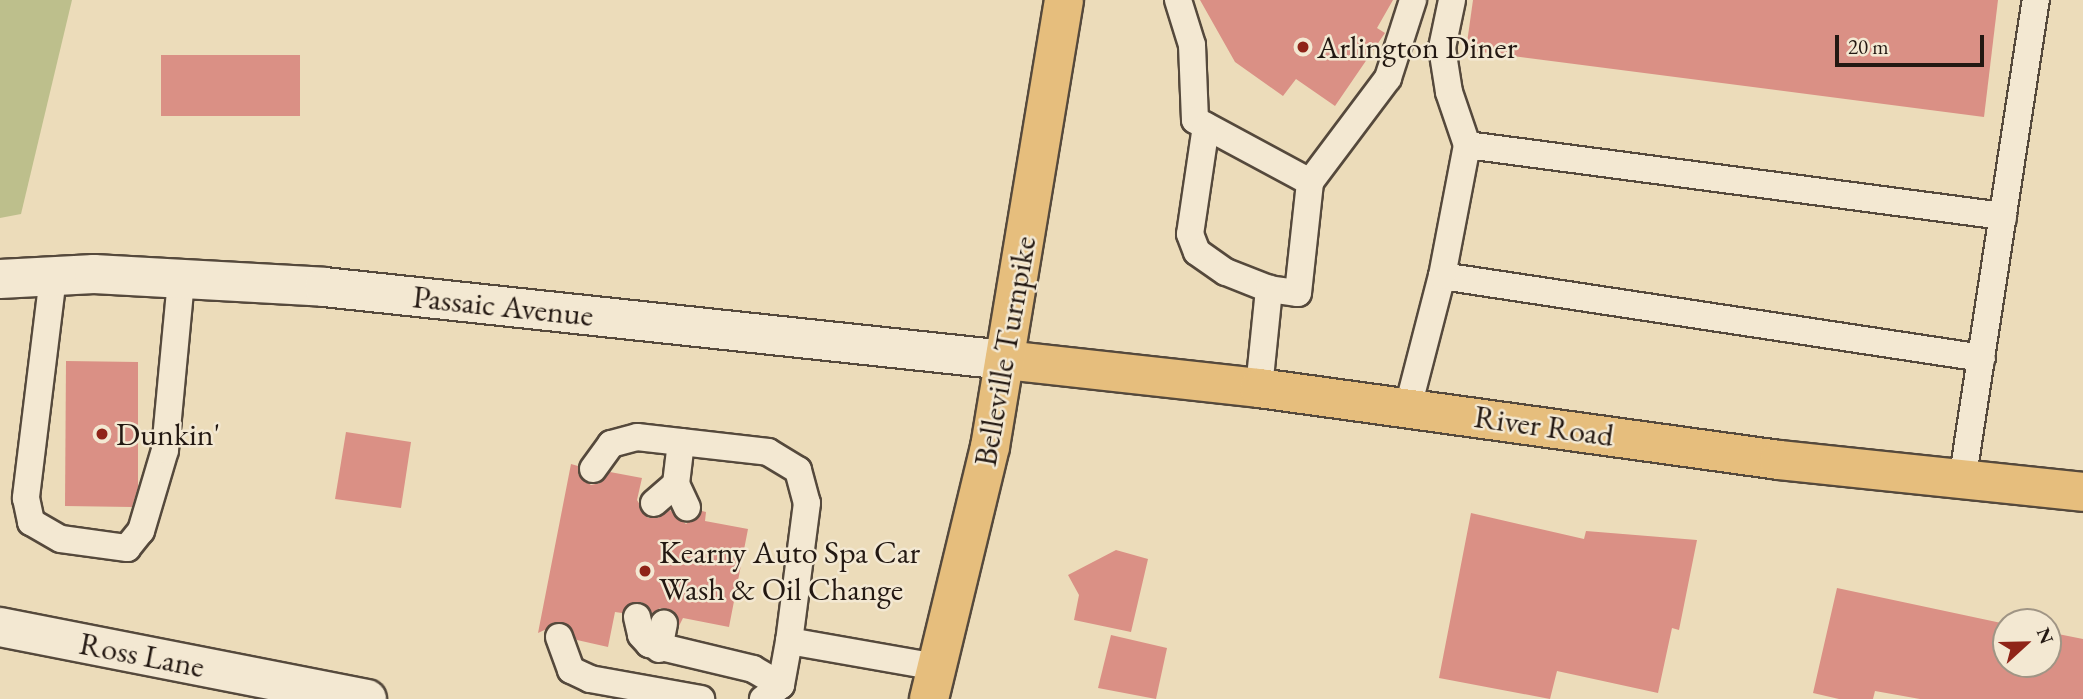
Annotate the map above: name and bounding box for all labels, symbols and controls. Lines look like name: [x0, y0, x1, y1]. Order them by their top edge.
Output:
scale bar: [1838, 21, 1987, 65]
place label: Arlington Diner: [1317, 28, 1517, 66]
text: 20 m: [1848, 33, 1889, 60]
marker: Arlington Diner: [1295, 39, 1311, 55]
street label: Belleville Turnpike: [966, 233, 1044, 469]
street label: Passaic Avenue: [411, 277, 595, 335]
street label: River Road: [1472, 397, 1616, 455]
place label: Dunkin': [116, 415, 220, 453]
marker: Dunkin': [94, 426, 110, 442]
place label: Kearny Auto Spa Car Wash & Oil Change: [659, 534, 920, 609]
marker: Kearny Auto Spa Car Wash & Oil Change: [637, 563, 653, 579]
north arrow: [1992, 608, 2062, 678]
street label: Ross Lane: [76, 624, 208, 686]
text: N: [2031, 624, 2060, 648]

